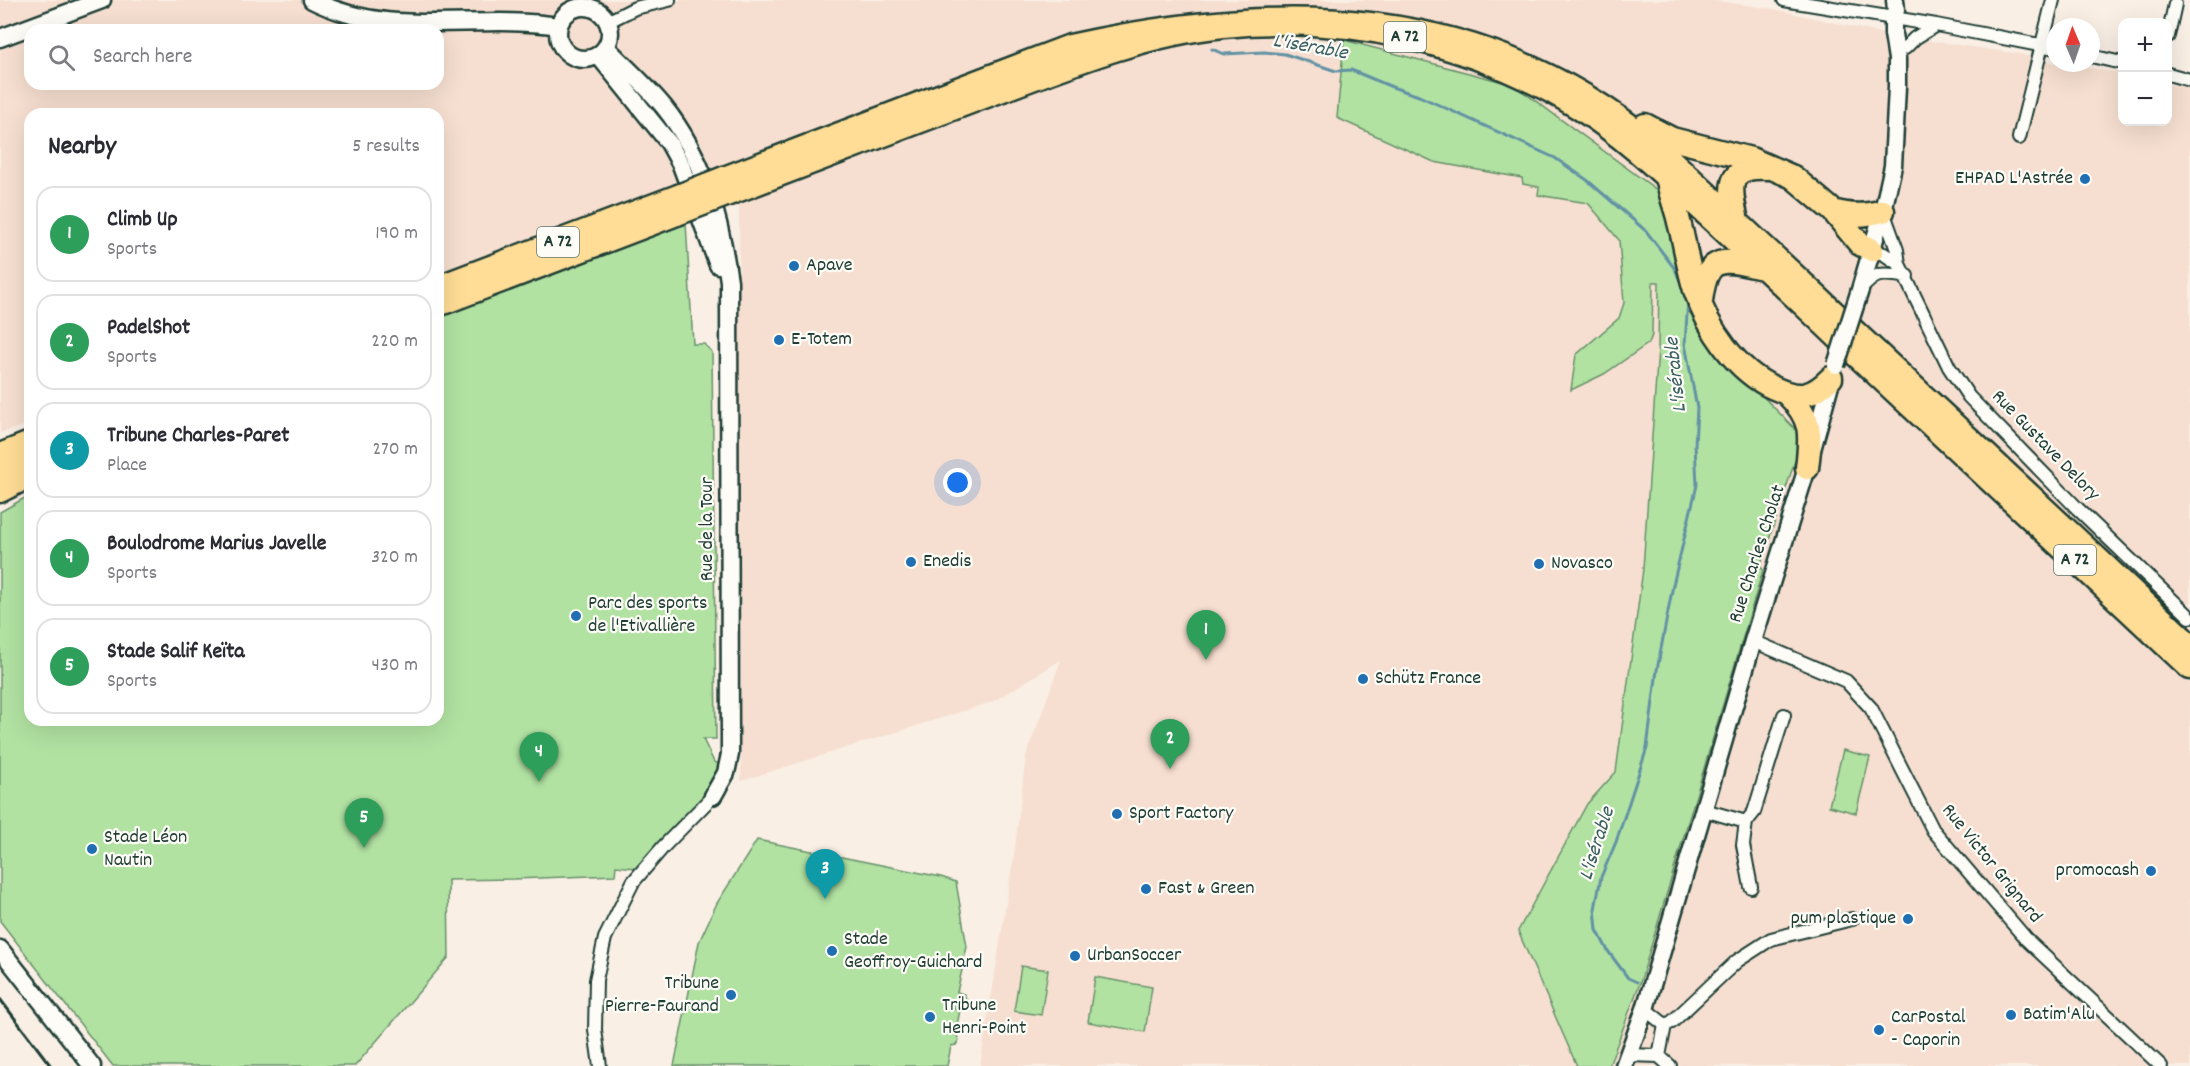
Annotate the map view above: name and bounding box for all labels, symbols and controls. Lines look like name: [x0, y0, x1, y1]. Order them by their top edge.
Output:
north arrow: [2046, 18, 2100, 72]
map controls: [2118, 18, 2172, 126]
button: +: [2118, 18, 2172, 72]
road number: A 72: [1384, 22, 1426, 52]
search box: [24, 24, 444, 90]
water label: L'isérable: [1270, 27, 1351, 70]
icon: search: [45, 41, 78, 74]
text: Search here: [93, 42, 192, 73]
button: −: [2118, 72, 2172, 126]
text: Nearby: [48, 129, 116, 166]
text: 5 results: [352, 133, 420, 161]
place label: EHPAD L'Astrée: [1955, 165, 2073, 193]
marker: EHPAD L'Astrée: [2078, 172, 2092, 186]
text: Climb Up: [107, 205, 178, 236]
text: 1: [67, 220, 72, 248]
text: 190 m: [375, 220, 418, 248]
road number: A 72: [537, 227, 579, 257]
text: Sports: [107, 236, 157, 264]
place label: Apave: [806, 252, 853, 280]
marker: Apave: [787, 259, 801, 273]
text: PadelShot: [107, 313, 190, 344]
place label: E-Totem: [791, 326, 852, 354]
text: 2: [65, 328, 74, 356]
text: 220 m: [371, 328, 418, 356]
marker: E-Totem: [772, 333, 786, 347]
water label: L'isérable: [1658, 334, 1696, 414]
text: Sports: [107, 344, 157, 372]
street label: Rue Gustave Delory: [1984, 384, 2106, 509]
text: Tribune Charles-Paret: [107, 421, 289, 452]
text: 3: [65, 436, 74, 464]
text: 270 m: [372, 436, 418, 464]
text: Place: [107, 452, 147, 480]
your location: [943, 468, 972, 497]
street label: Rue de la Tour: [694, 476, 722, 581]
street label: Rue Charles Cholat: [1722, 481, 1794, 627]
text: Boulodrome Marius Javelle: [107, 529, 326, 560]
text: 4: [65, 544, 74, 572]
text: 320 m: [371, 544, 418, 572]
road number: A 72: [2054, 545, 2096, 575]
place label: Enedis: [923, 548, 972, 576]
place label: Novasco: [1551, 550, 1613, 578]
marker: Enedis: [904, 555, 918, 569]
marker: Novasco: [1532, 557, 1546, 571]
text: Sports: [107, 560, 157, 588]
place label: Parc des sports de l'Etivallière: [588, 590, 707, 641]
marker: Parc des sports de l'Etivallière: [569, 609, 583, 623]
pin: 1: [1186, 610, 1226, 660]
text: Stade Salif Keïta: [107, 637, 245, 668]
text: 5: [65, 652, 74, 680]
text: 430 m: [372, 652, 418, 680]
place label: Schütz France: [1375, 665, 1481, 693]
text: Sports: [107, 668, 157, 696]
marker: Schütz France: [1356, 672, 1370, 686]
pin: 2: [1150, 720, 1190, 769]
pin: 4: [520, 732, 558, 782]
pin: 5: [344, 798, 384, 848]
street label: Rue Victor Grignard: [1934, 798, 2048, 930]
place label: Sport Factory: [1129, 800, 1234, 828]
water label: L'isérable: [1572, 802, 1624, 885]
marker: Sport Factory: [1110, 807, 1124, 821]
place label: Stade Léon Nautin: [104, 824, 187, 875]
marker: Stade Léon Nautin: [85, 842, 99, 856]
pin: 3: [806, 850, 844, 899]
place label: promocash: [2056, 857, 2139, 885]
marker: promocash: [2144, 864, 2158, 878]
place label: Fast & Green: [1158, 875, 1254, 903]
marker: Fast & Green: [1139, 882, 1153, 896]
place label: pum plastique: [1791, 905, 1896, 933]
marker: pum plastique: [1901, 912, 1915, 926]
place label: Stade Geoffroy-Guichard: [844, 926, 982, 977]
place label: UrbanSoccer: [1087, 942, 1182, 970]
marker: Stade Geoffroy-Guichard: [825, 944, 839, 958]
marker: UrbanSoccer: [1068, 949, 1082, 963]
place label: Tribune Pierre-Faurand: [605, 970, 719, 1021]
marker: Tribune Pierre-Faurand: [724, 988, 738, 1002]
place label: Tribune Henri-Point: [942, 992, 1026, 1043]
place label: Batim'Alu: [2023, 1001, 2095, 1029]
place label: CarPostal - Caporin: [1891, 1004, 1966, 1055]
marker: Batim'Alu: [2004, 1008, 2018, 1022]
marker: Tribune Henri-Point: [923, 1010, 937, 1024]
marker: CarPostal - Caporin: [1872, 1023, 1886, 1037]

